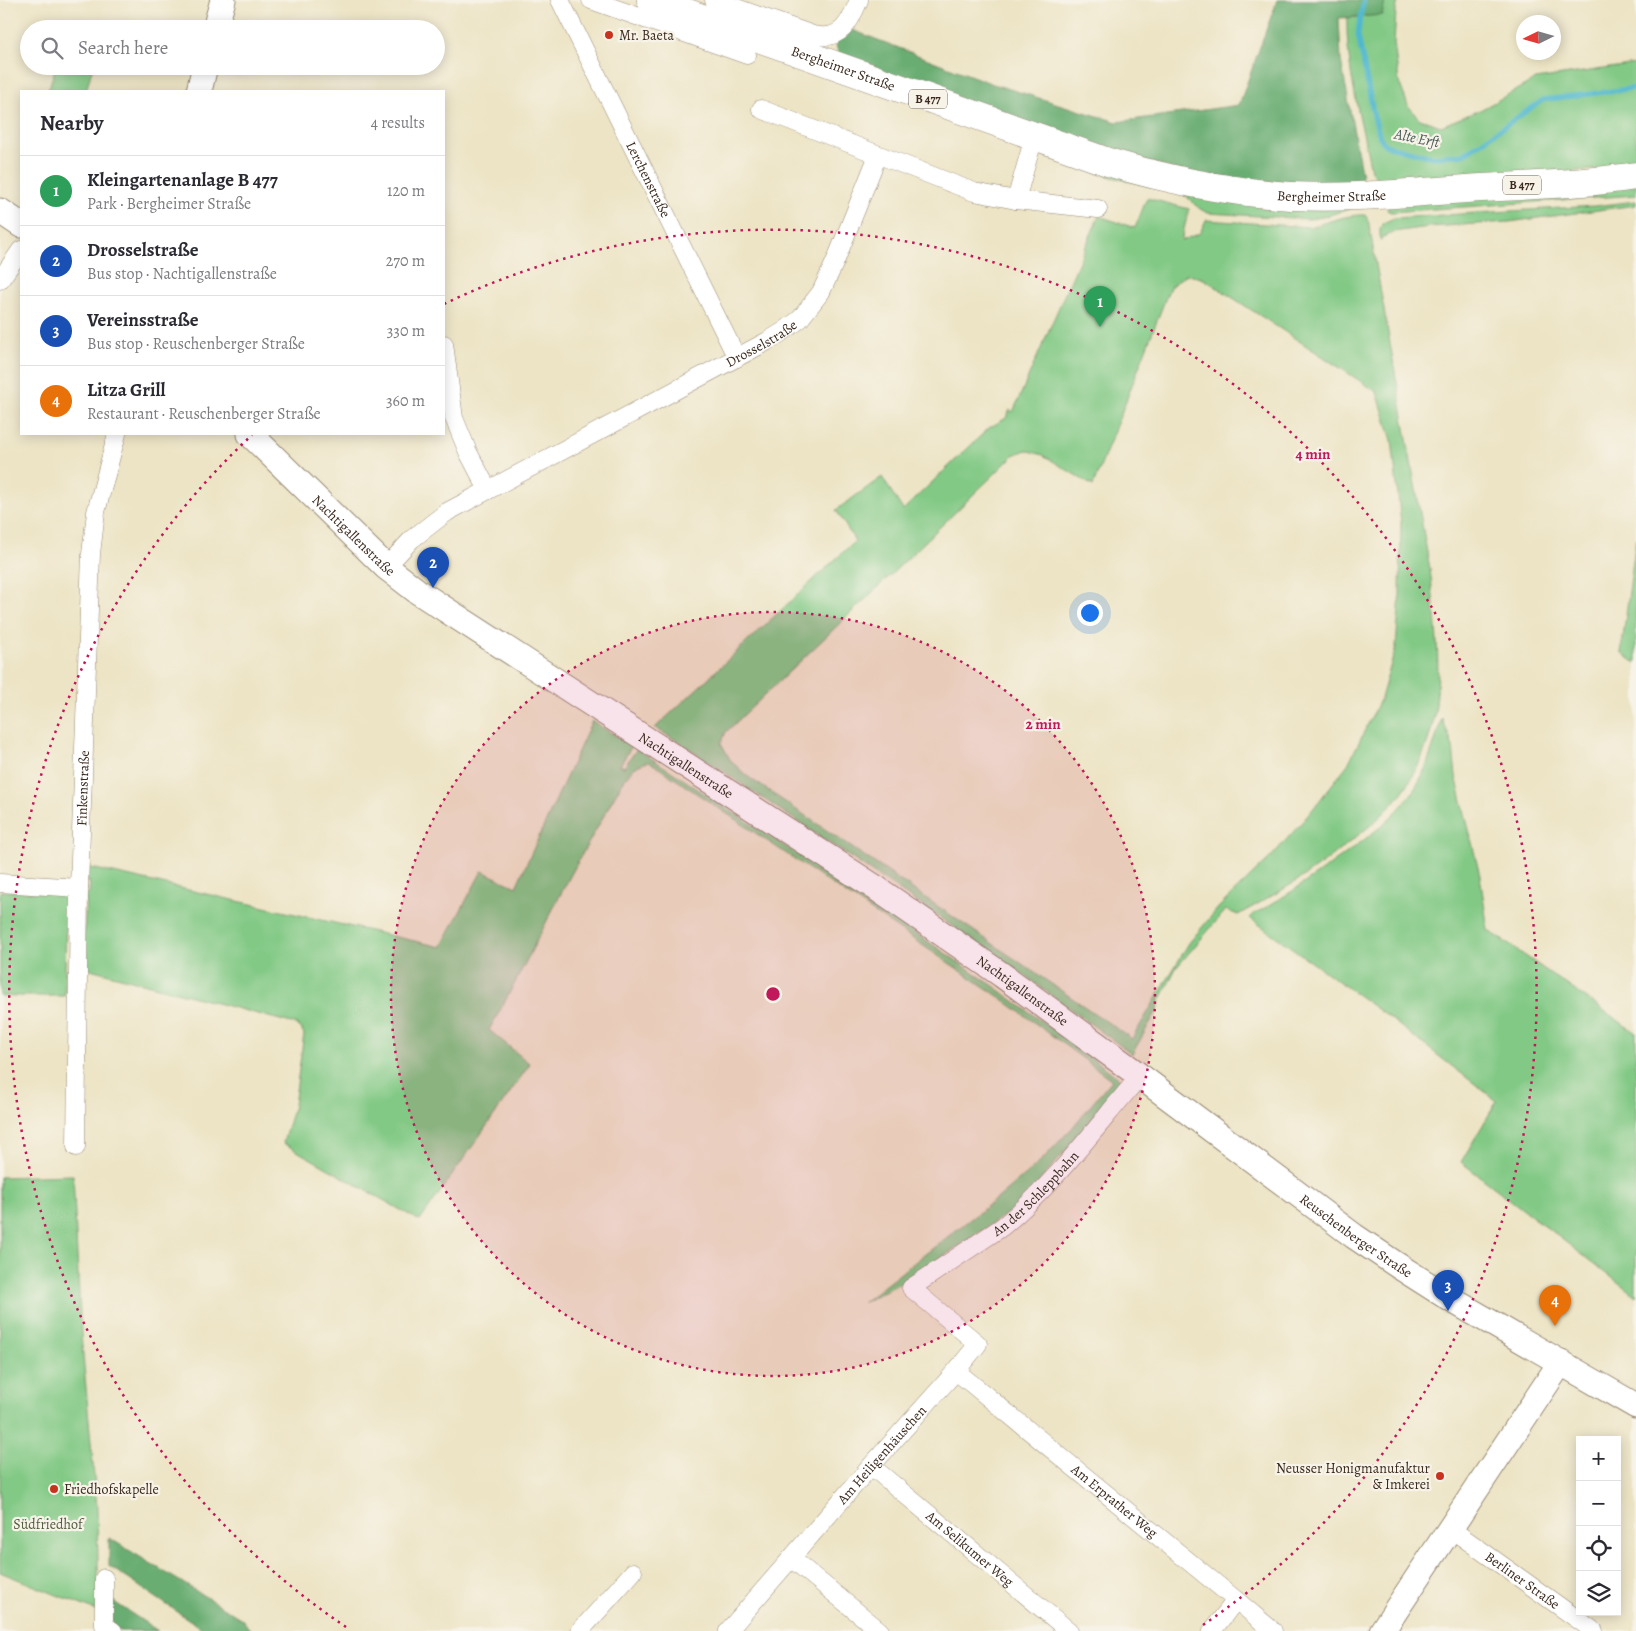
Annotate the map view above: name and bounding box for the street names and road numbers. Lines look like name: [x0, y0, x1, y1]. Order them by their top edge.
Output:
street label: Bergheimer Straße: [789, 41, 898, 95]
road number: B 477: [909, 90, 947, 108]
street label: Lerchenstraße: [622, 138, 675, 221]
road number: B 477: [1503, 176, 1541, 194]
street label: Bergheimer Straße: [1276, 185, 1387, 206]
street label: Drosselstraße: [722, 315, 801, 371]
street label: Nachtigallenstraße: [308, 490, 399, 580]
street label: Nachtigallenstraße: [635, 728, 737, 803]
street label: Finkenstraße: [72, 750, 93, 826]
street label: Nachtigallenstraße: [973, 951, 1072, 1030]
street label: An der Schleppbahn: [988, 1146, 1083, 1241]
street label: Reuschenberger Straße: [1296, 1189, 1416, 1282]
street label: Am Heiligenhäuschen: [832, 1401, 931, 1509]
street label: Am Erprather Weg: [1067, 1459, 1162, 1542]
street label: Am Selikumer Weg: [921, 1506, 1018, 1591]
street label: Berliner Straße: [1481, 1547, 1564, 1613]

